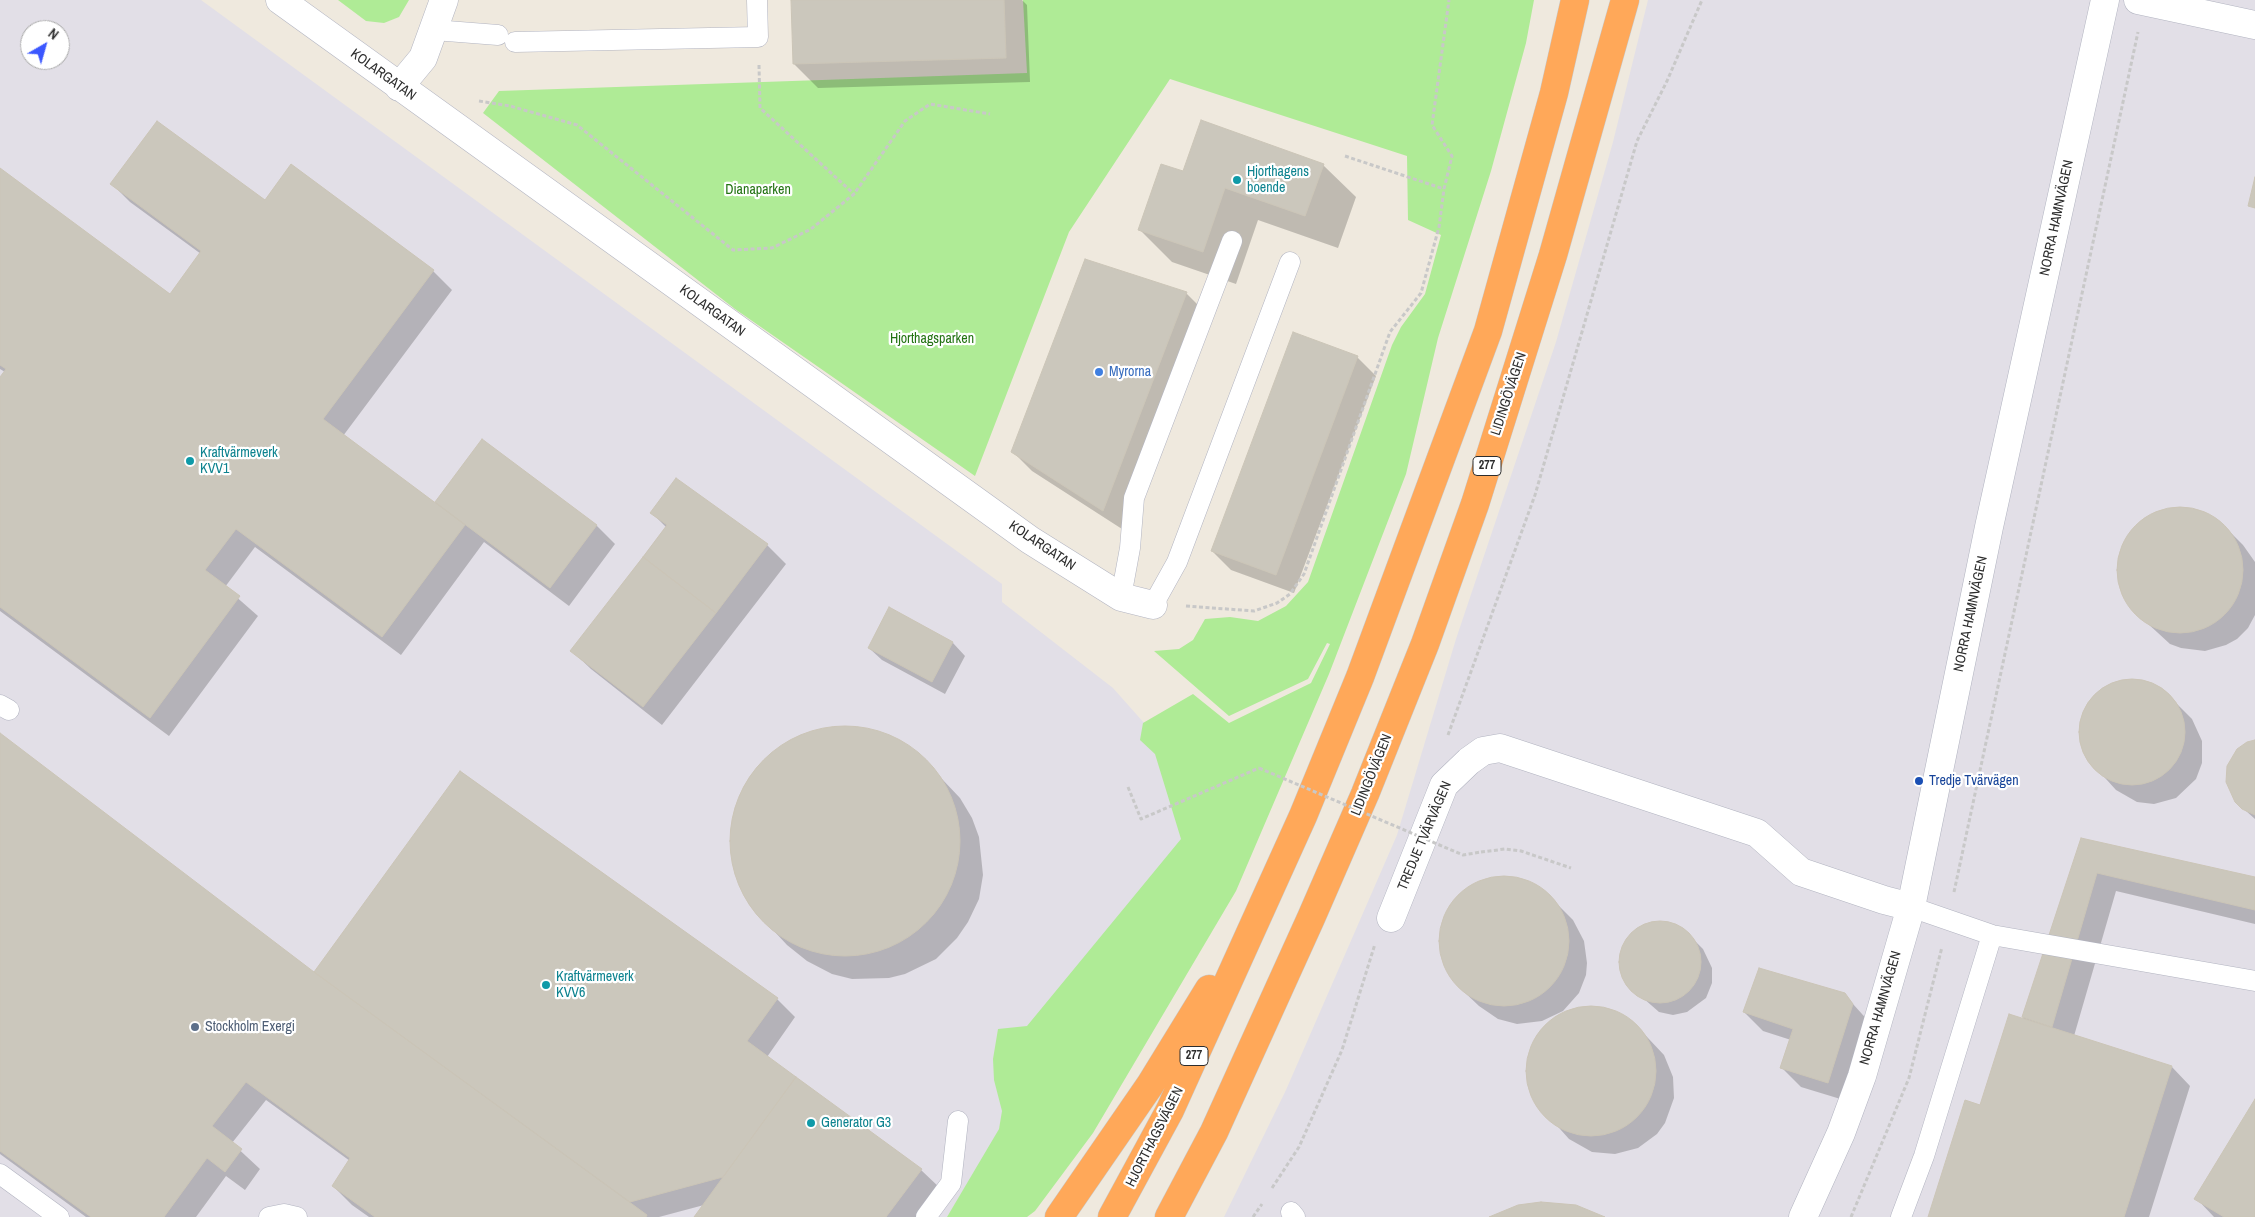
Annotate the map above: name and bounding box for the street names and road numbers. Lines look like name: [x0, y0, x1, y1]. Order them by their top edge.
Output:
street label: KOLARGATAN: [347, 46, 419, 104]
street label: NORRA HAMNVÄGEN: [2037, 159, 2077, 277]
street label: KOLARGATAN: [676, 282, 748, 340]
street label: LIDINGÖVÄGEN: [1488, 350, 1530, 438]
road number: 277: [1473, 456, 1501, 476]
street label: KOLARGATAN: [1005, 518, 1079, 574]
street label: NORRA HAMNVÄGEN: [1951, 555, 1991, 673]
street label: LIDINGÖVÄGEN: [1348, 732, 1396, 818]
street label: TREDJE TVÄRVÄGEN: [1394, 779, 1456, 893]
street label: NORRA HAMNVÄGEN: [1857, 949, 1905, 1067]
road number: 277: [1180, 1046, 1208, 1066]
street label: HJORTHAGSVÄGEN: [1123, 1084, 1187, 1190]

